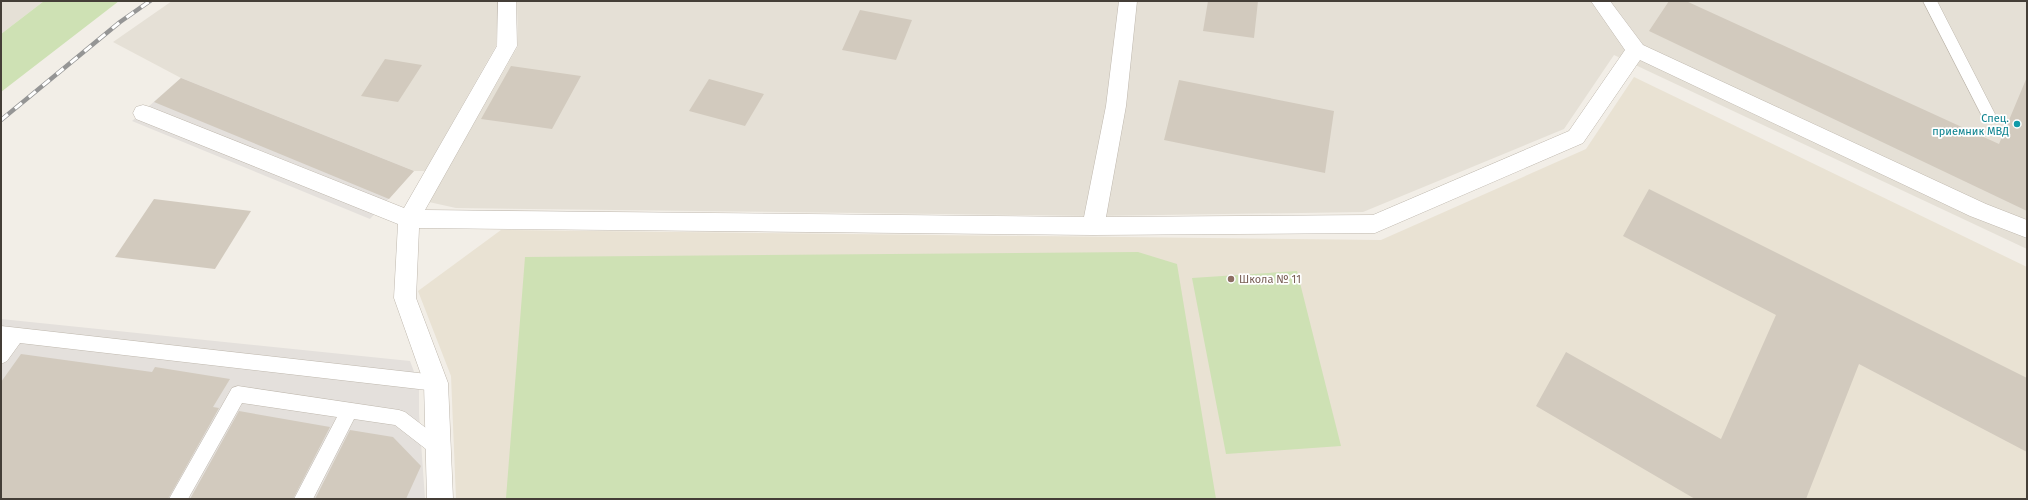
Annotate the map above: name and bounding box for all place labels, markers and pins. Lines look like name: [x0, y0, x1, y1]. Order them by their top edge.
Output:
place label: Спец. приемник МВД: [1932, 112, 2009, 138]
marker: Спец. приемник МВД: [2012, 119, 2022, 129]
place label: Школа № 11: [1239, 273, 1301, 286]
marker: Школа № 11: [1226, 274, 1236, 284]

